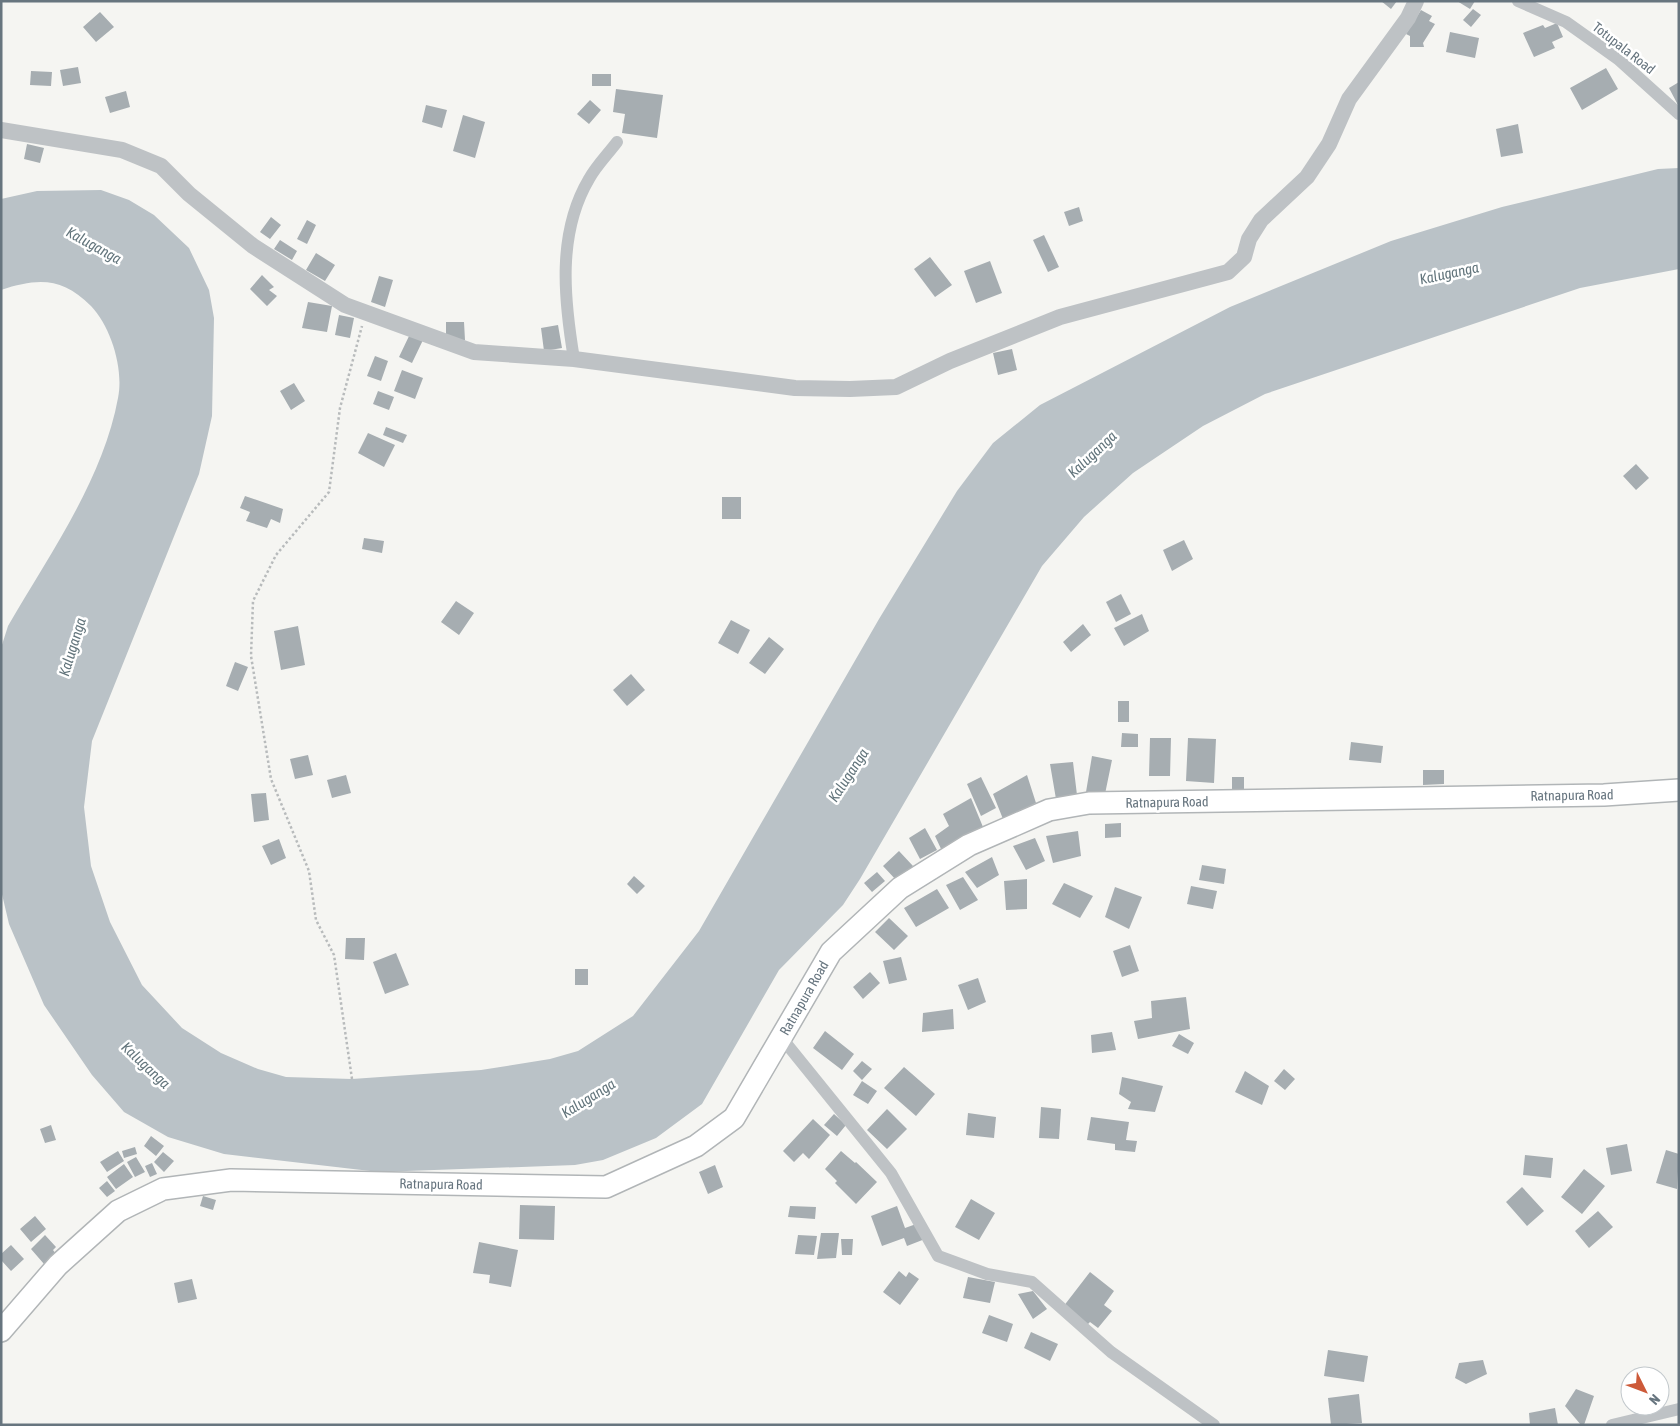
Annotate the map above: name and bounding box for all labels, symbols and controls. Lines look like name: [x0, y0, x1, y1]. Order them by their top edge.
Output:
street label: Totupala Road: [1590, 19, 1658, 77]
water label: Kaluganga: [64, 223, 124, 267]
water label: Kaluganga: [1418, 258, 1480, 288]
water label: Kaluganga: [1064, 427, 1120, 481]
water label: Kaluganga: [55, 616, 89, 678]
water label: Kaluganga: [825, 745, 871, 805]
street label: Ratnapura Road: [1530, 786, 1614, 804]
street label: Ratnapura Road: [1125, 793, 1209, 811]
street label: Ratnapura Road: [776, 958, 832, 1038]
water label: Kaluganga: [118, 1038, 174, 1092]
water label: Kaluganga: [558, 1075, 618, 1121]
street label: Ratnapura Road: [399, 1175, 483, 1193]
north arrow: [1620, 1366, 1670, 1416]
text: N: [1646, 1391, 1663, 1408]

